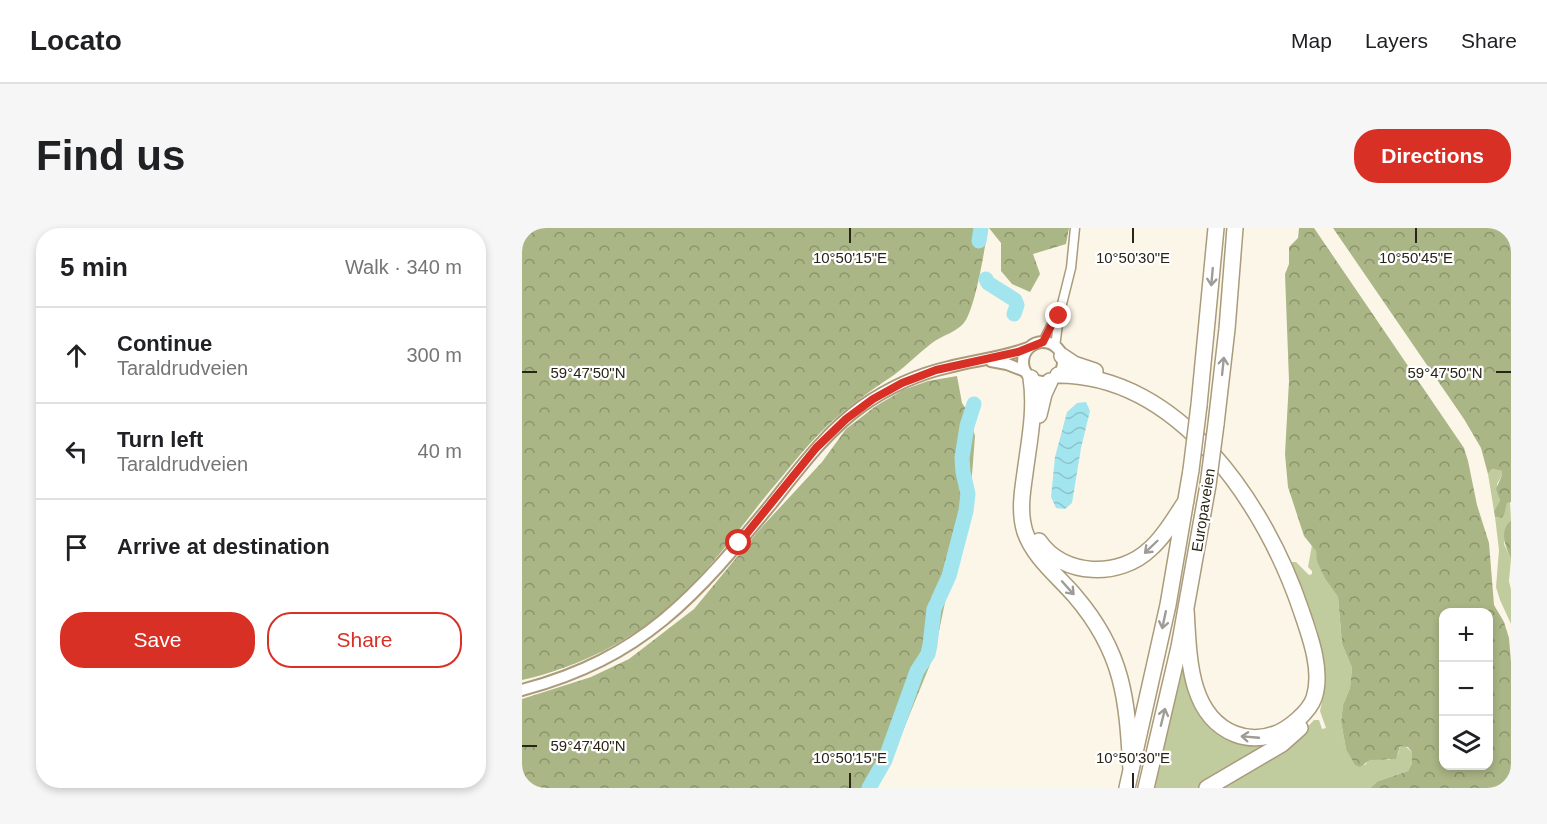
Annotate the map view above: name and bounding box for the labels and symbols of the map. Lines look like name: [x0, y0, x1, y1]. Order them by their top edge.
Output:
text: 10°50'15"E: [813, 249, 887, 266]
text: 10°50'30"E: [1096, 249, 1170, 266]
text: 10°50'45"E: [1379, 249, 1453, 266]
one-way arrow: [1206, 267, 1217, 287]
route end: [1045, 302, 1071, 328]
one-way arrow: [1218, 356, 1229, 376]
text: 59°47'50"N: [550, 364, 626, 381]
text: 59°47'50"N: [1407, 364, 1483, 381]
street label: Europaveien: [1188, 467, 1218, 553]
route start: [725, 529, 751, 555]
one-way arrow: [1144, 540, 1159, 555]
one-way arrow: [1061, 581, 1075, 596]
one-way arrow: [1158, 611, 1170, 630]
one-way arrow: [1158, 708, 1170, 727]
one-way arrow: [1241, 731, 1261, 742]
text: 59°47'40"N: [550, 737, 626, 754]
text: 10°50'15"E: [813, 749, 887, 766]
text: 10°50'30"E: [1096, 749, 1170, 766]

